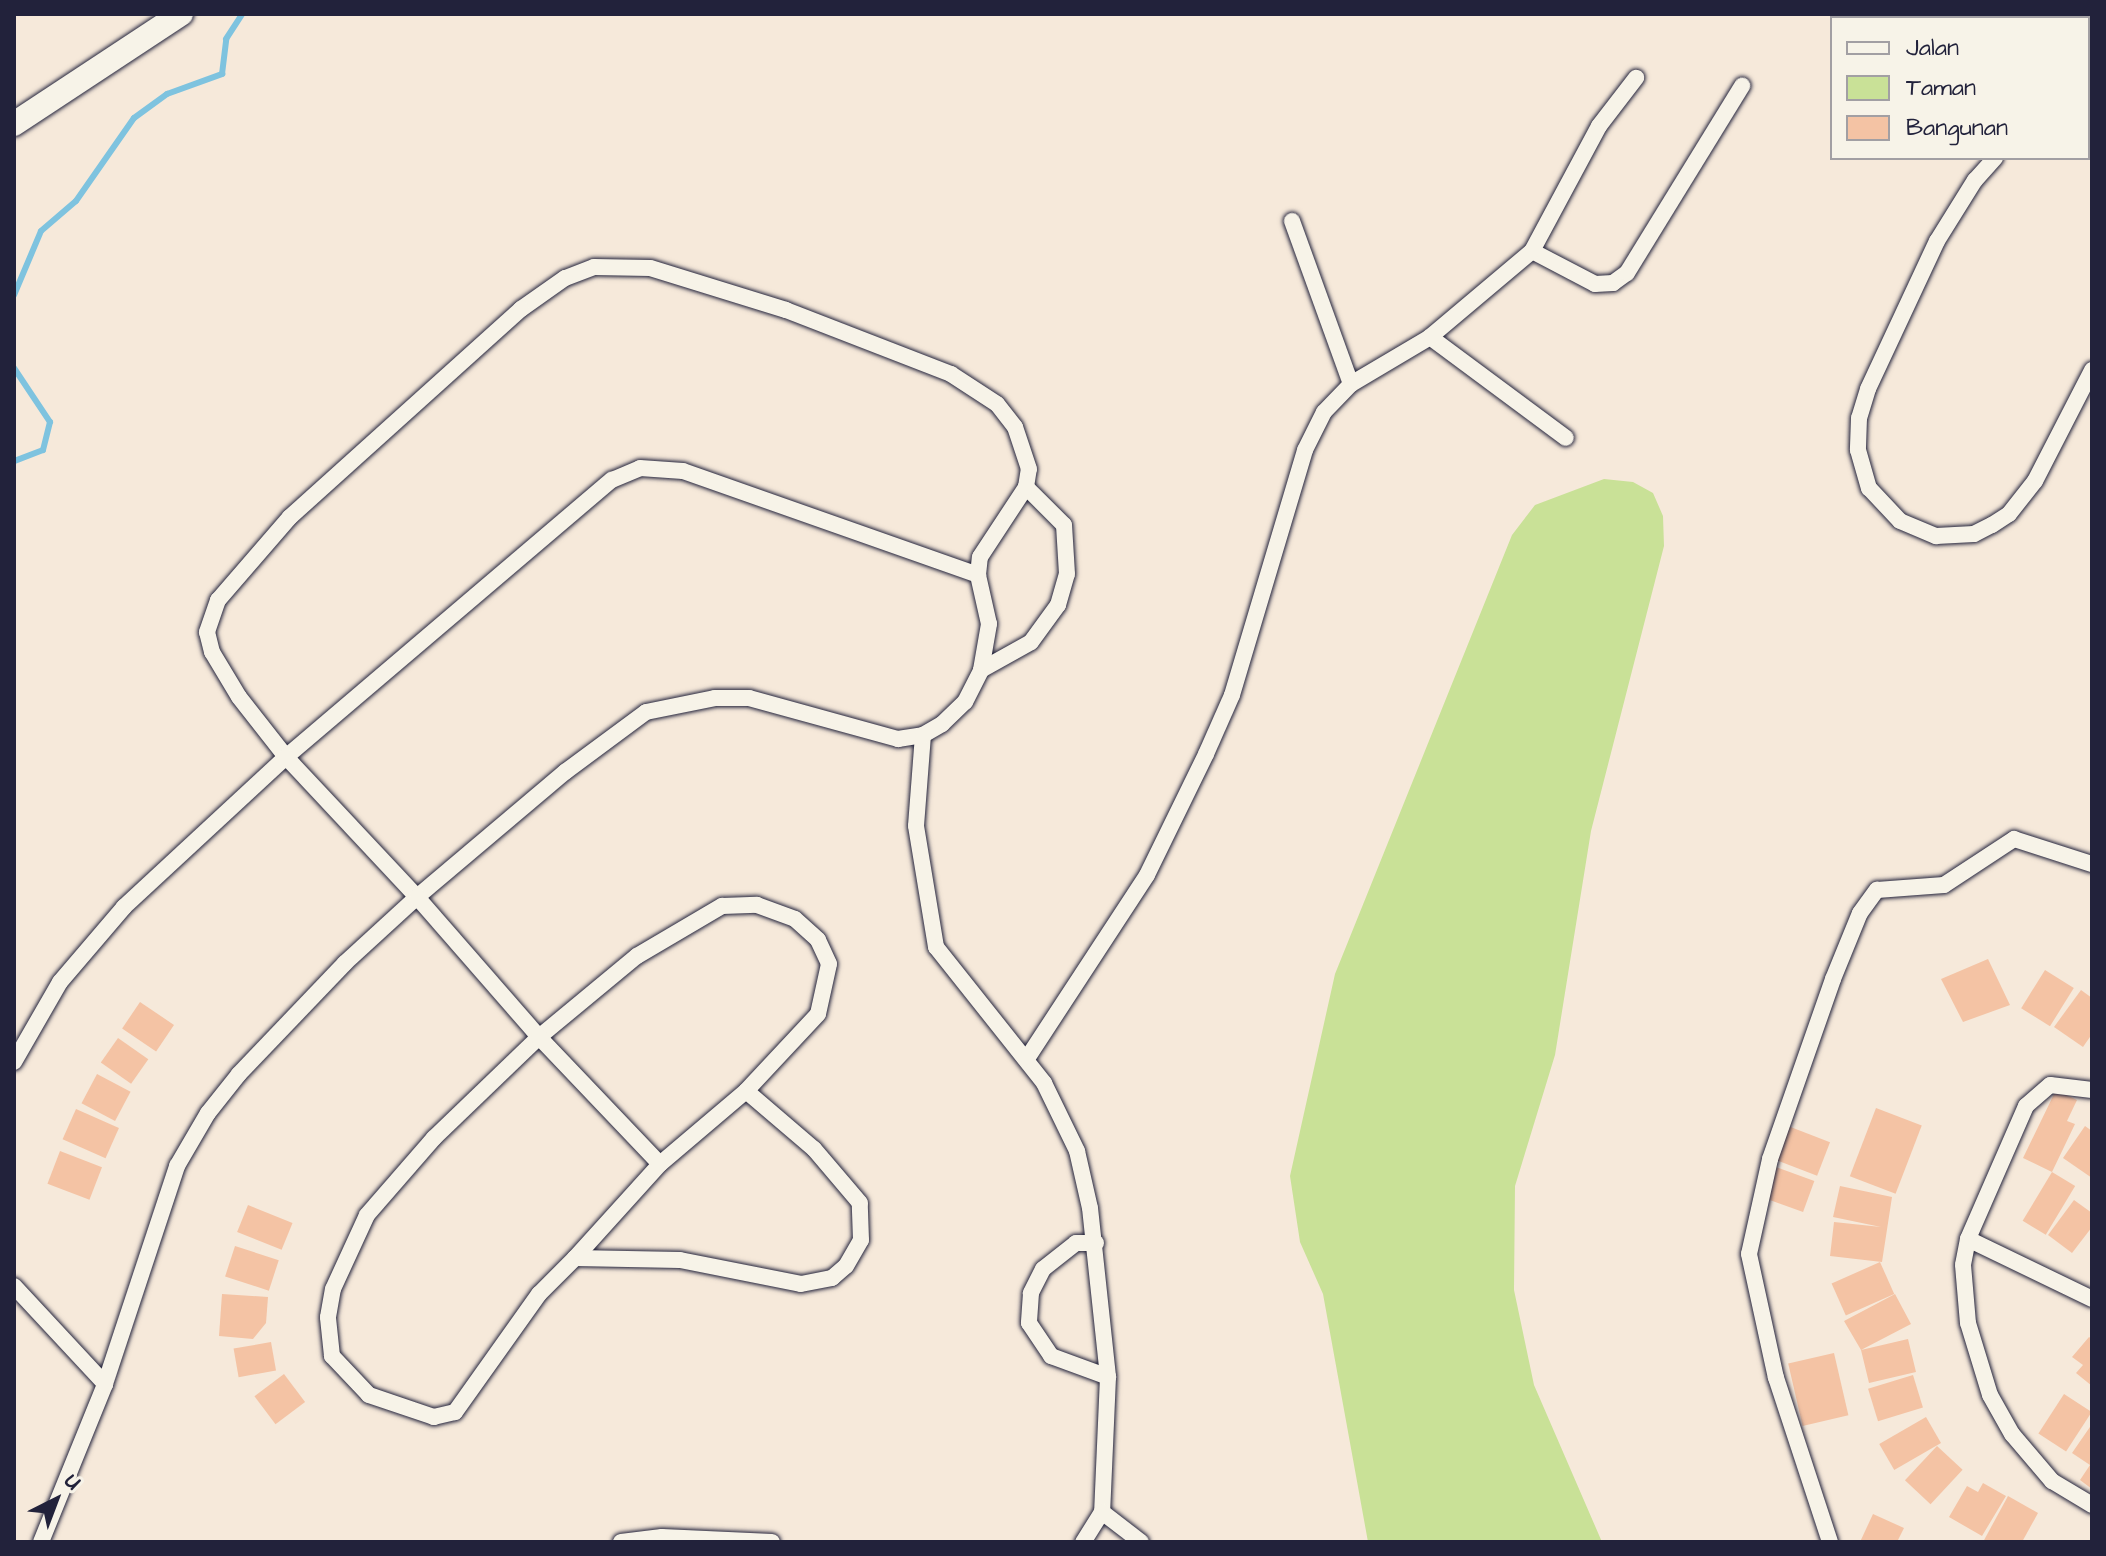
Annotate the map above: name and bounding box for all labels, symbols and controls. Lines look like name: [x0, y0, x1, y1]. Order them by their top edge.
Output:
legend: [1830, 16, 2090, 160]
text: Jalan: [1906, 31, 1959, 65]
text: Taman: [1906, 71, 1976, 105]
text: Bangunan: [1906, 111, 2008, 145]
north arrow: [16, 1460, 96, 1540]
text: U: [57, 1466, 87, 1497]

